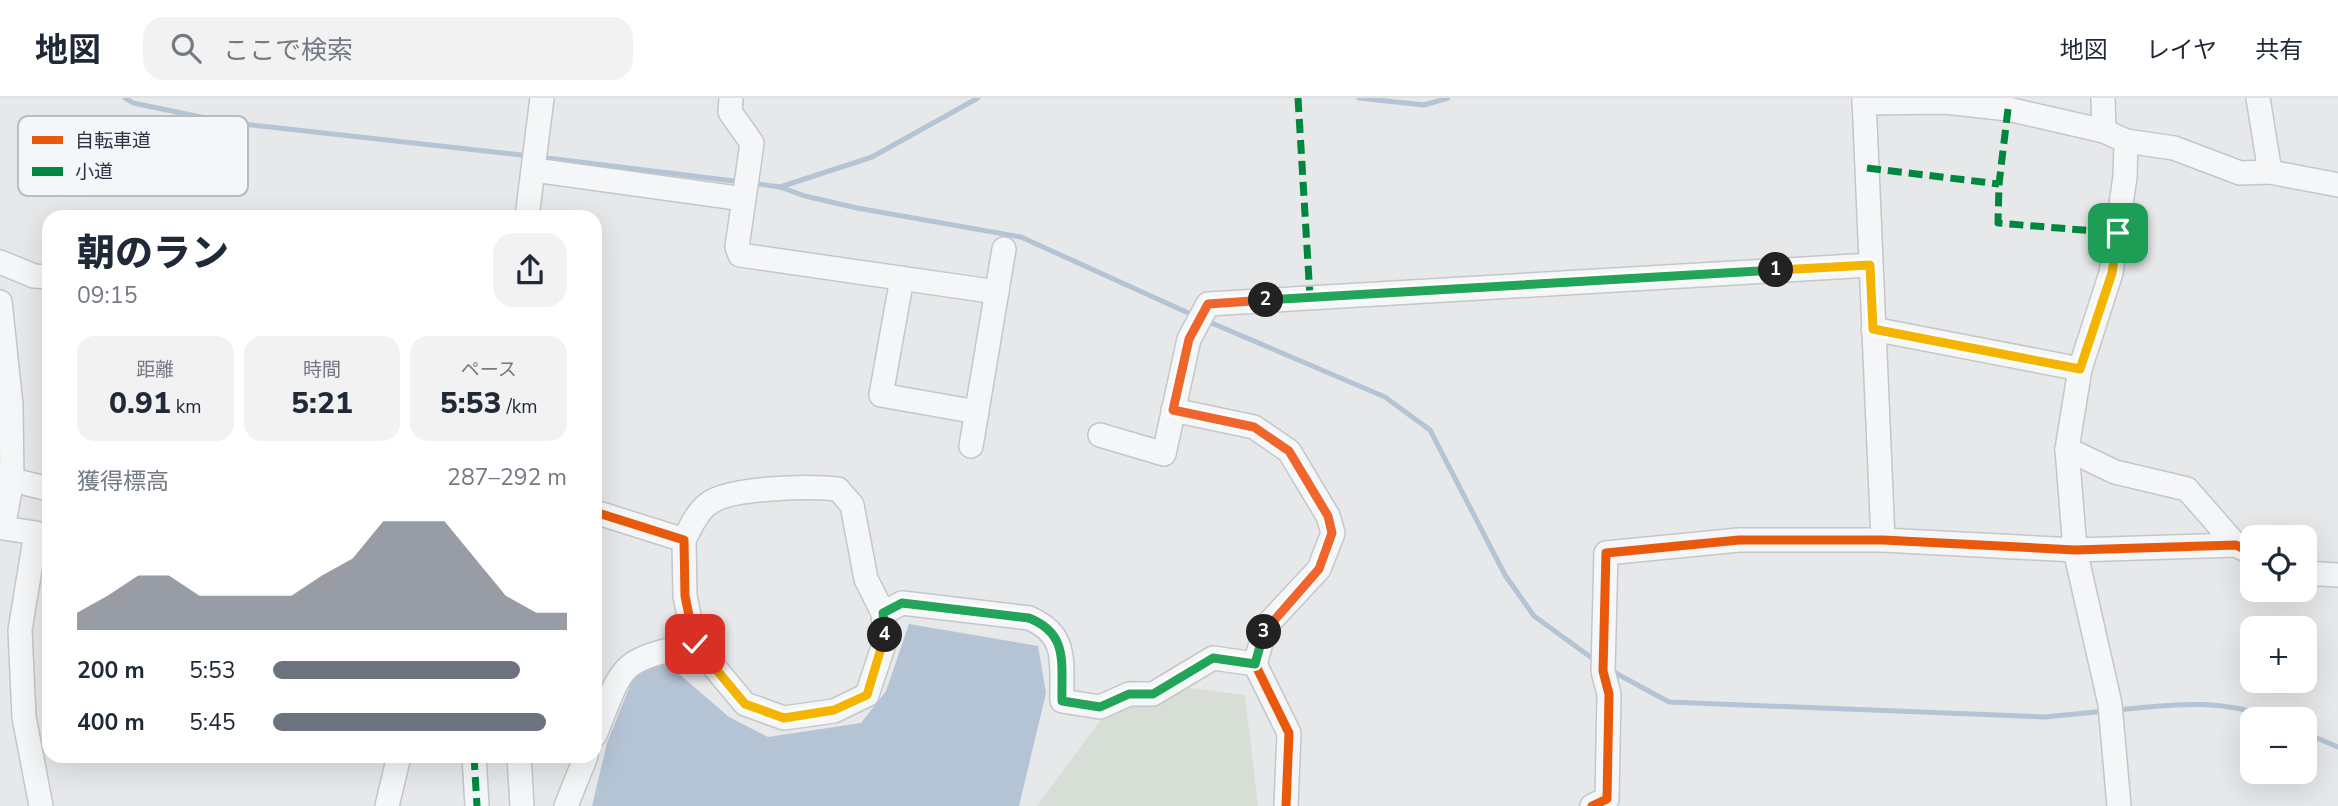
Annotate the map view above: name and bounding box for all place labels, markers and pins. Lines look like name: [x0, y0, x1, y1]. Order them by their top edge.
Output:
pin: [2088, 203, 2148, 263]
pin: 1: [1758, 252, 1794, 288]
pin: 2: [1248, 282, 1284, 318]
pin: [665, 614, 725, 674]
pin: 3: [1246, 614, 1282, 650]
pin: 4: [868, 618, 903, 652]

